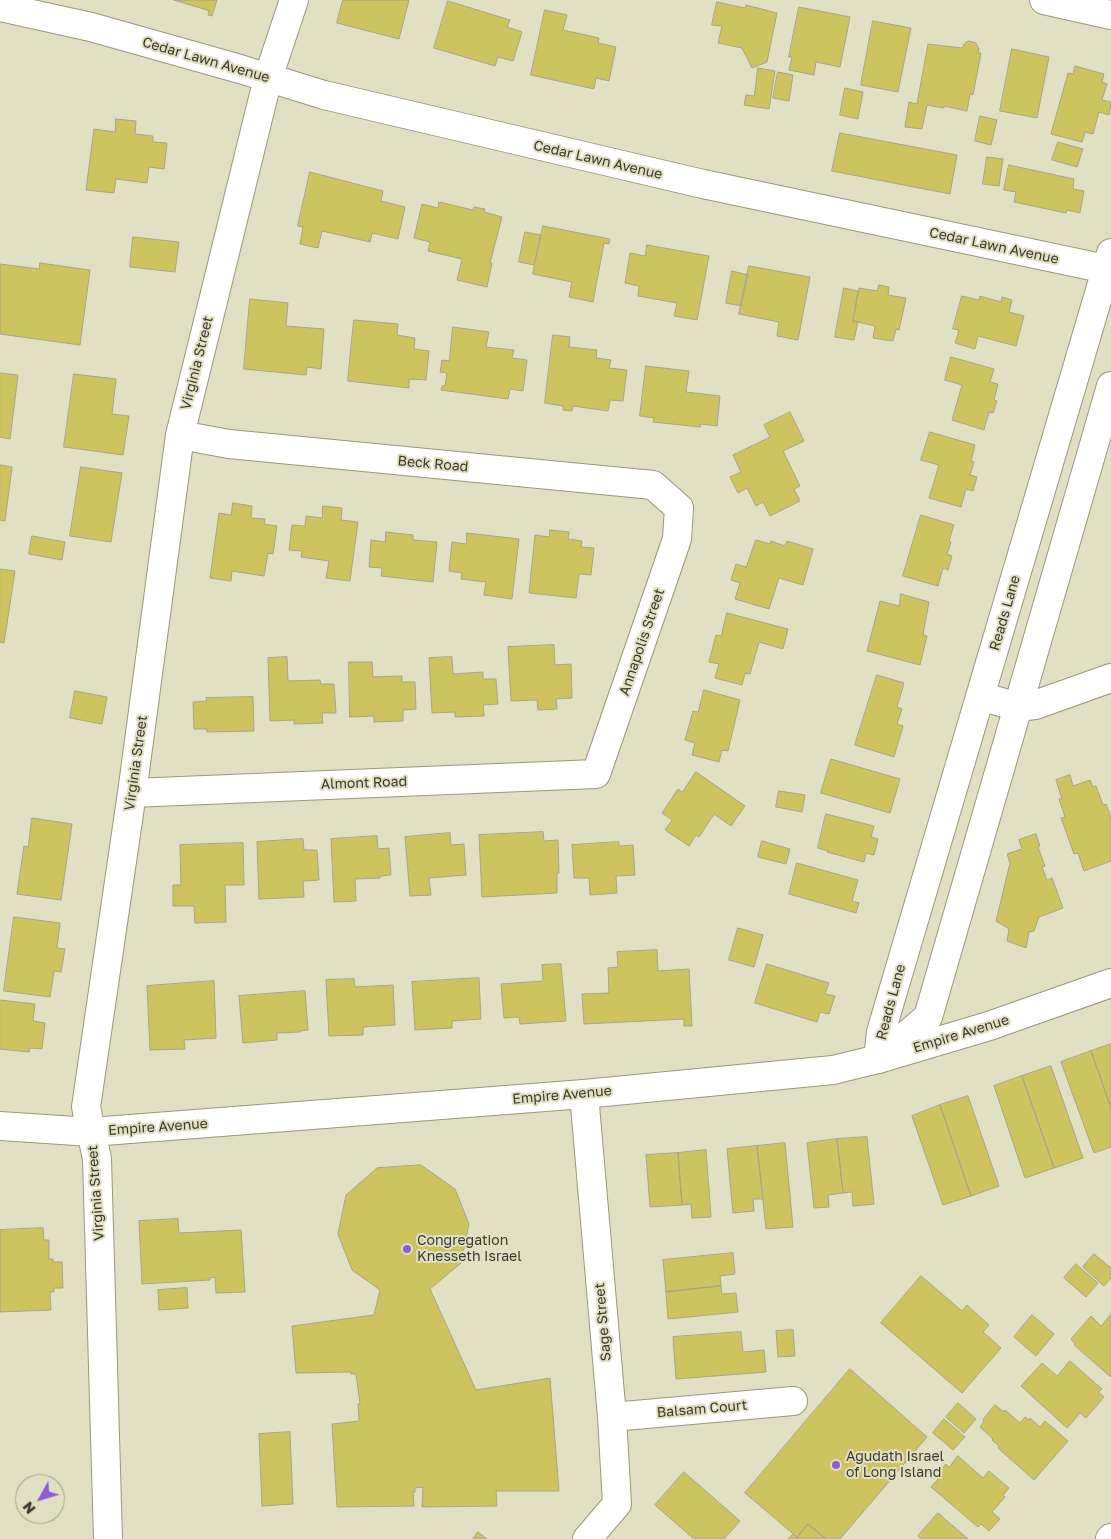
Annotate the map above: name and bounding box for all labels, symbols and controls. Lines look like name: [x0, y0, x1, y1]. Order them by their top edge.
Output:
street label: Cedar Lawn Avenue: [140, 34, 272, 86]
street label: Cedar Lawn Avenue: [532, 137, 664, 183]
street label: Cedar Lawn Avenue: [928, 224, 1060, 268]
street label: Virginia Street: [177, 314, 217, 412]
street label: Beck Road: [397, 453, 469, 475]
street label: Reads Lane: [986, 573, 1024, 653]
street label: Annapolis Street: [616, 586, 668, 698]
street label: Virginia Street: [121, 714, 151, 812]
street label: Almont Road: [321, 773, 407, 793]
street label: Reads Lane: [873, 962, 909, 1042]
street label: Empire Avenue: [911, 1011, 1011, 1057]
street label: Empire Avenue: [512, 1082, 612, 1108]
street label: Empire Avenue: [108, 1115, 208, 1139]
street label: Virginia Street: [84, 1145, 108, 1241]
place label: Congregation Knesseth Israel: [417, 1233, 522, 1266]
marker: Congregation Knesseth Israel: [401, 1243, 413, 1255]
street label: Sage Street: [591, 1282, 615, 1362]
street label: Balsam Court: [656, 1397, 748, 1421]
place label: Agudath Israel of Long Island: [846, 1449, 944, 1481]
marker: Agudath Israel of Long Island: [830, 1459, 842, 1471]
north arrow: [15, 1474, 65, 1524]
text: N: [19, 1499, 39, 1518]

